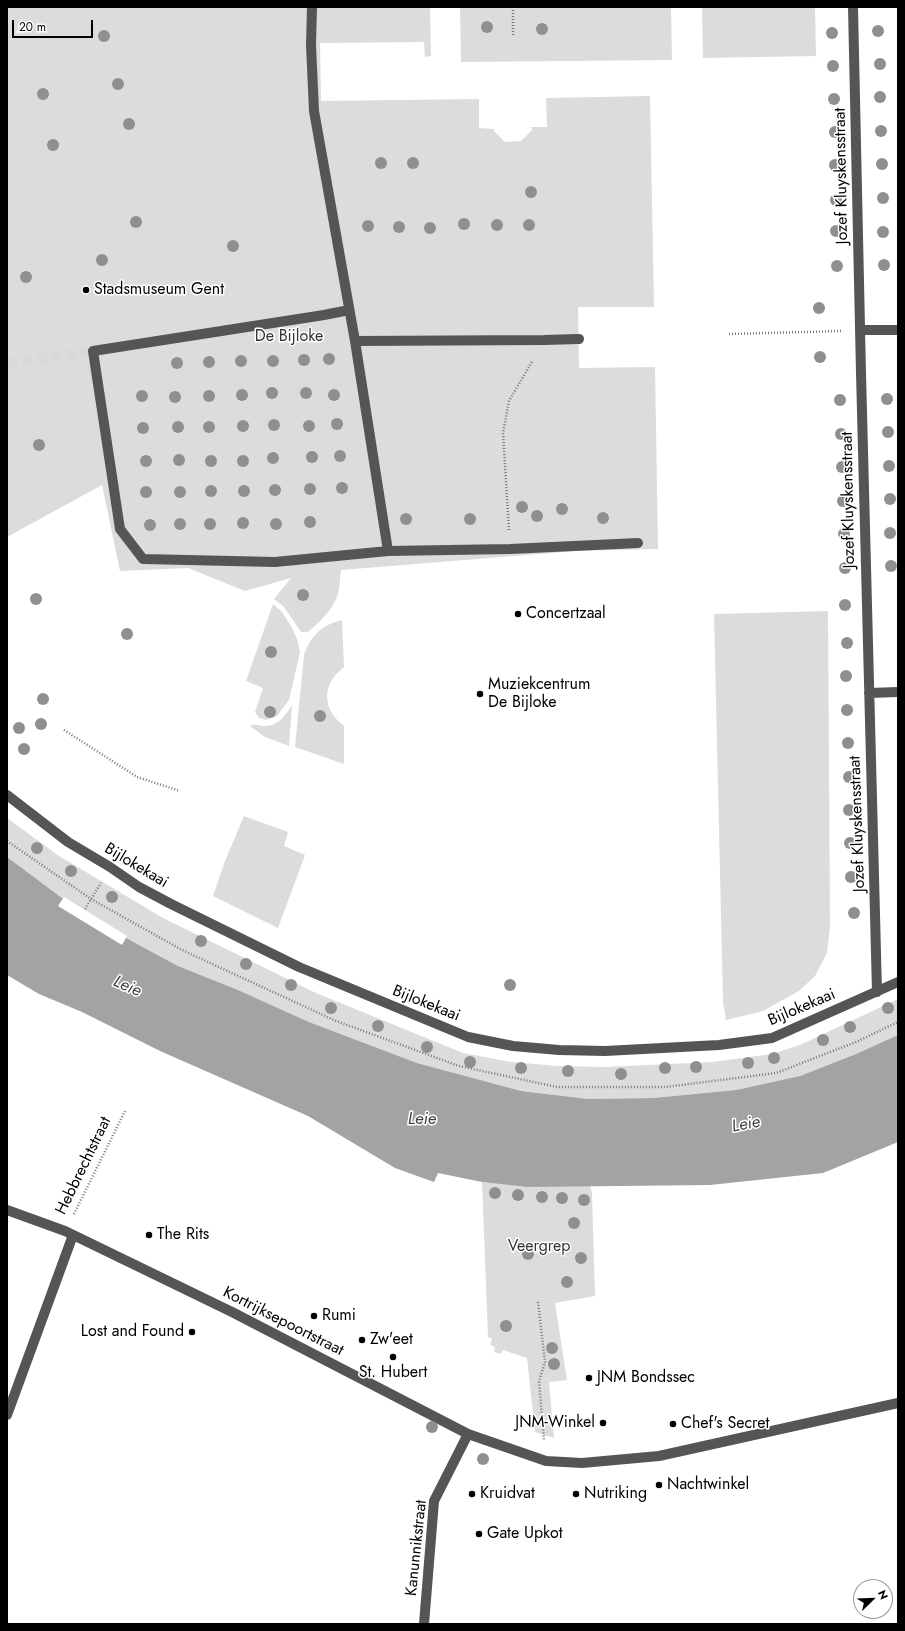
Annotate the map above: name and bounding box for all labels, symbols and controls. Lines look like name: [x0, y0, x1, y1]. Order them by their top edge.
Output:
scale bar: [14, 12, 95, 38]
text: 20 m: [19, 18, 46, 36]
street label: Jozef Kluyskensstraat: [831, 108, 853, 244]
place label: Stadsmuseum Gent: [94, 280, 224, 300]
marker: Stadsmuseum Gent: [81, 285, 91, 295]
park label: De Bijloke: [255, 327, 323, 347]
street label: Jozef Kluyskensstraat: [838, 432, 860, 568]
place label: Concertzaal: [526, 604, 606, 624]
marker: Concertzaal: [513, 609, 523, 619]
place label: Muziekcentrum De Bijloke: [488, 675, 590, 713]
marker: Muziekcentrum De Bijloke: [475, 689, 485, 699]
street label: Jozef Kluyskensstraat: [846, 755, 870, 893]
street label: Bijlokekaai: [101, 839, 171, 893]
water label: Leie: [110, 972, 144, 1002]
street label: Bijlokekaai: [389, 982, 463, 1026]
street label: Bijlokekaai: [766, 985, 838, 1031]
water label: Leie: [408, 1110, 436, 1130]
water label: Leie: [730, 1112, 762, 1138]
street label: Hebbrechtstraat: [52, 1114, 116, 1218]
place label: The Rits: [157, 1225, 209, 1245]
marker: The Rits: [144, 1230, 154, 1240]
park label: Veergrep: [508, 1237, 570, 1257]
street label: Kortrijksepoortstraat: [219, 1283, 347, 1361]
place label: Rumi: [322, 1306, 356, 1326]
marker: Rumi: [309, 1311, 319, 1321]
place label: Lost and Found: [81, 1322, 184, 1342]
marker: Lost and Found: [187, 1327, 197, 1337]
place label: Zw'eet: [370, 1330, 413, 1350]
marker: Zw'eet: [357, 1335, 367, 1345]
marker: St. Hubert: [388, 1352, 398, 1362]
place label: St. Hubert: [359, 1363, 427, 1383]
place label: JNM Bondssec: [597, 1368, 695, 1388]
marker: JNM Bondssec: [584, 1373, 594, 1383]
place label: JNM-Winkel: [515, 1413, 595, 1433]
place label: Chef's Secret: [681, 1414, 769, 1434]
marker: JNM-Winkel: [598, 1418, 608, 1428]
marker: Chef's Secret: [668, 1419, 678, 1429]
place label: Nachtwinkel: [667, 1475, 749, 1495]
marker: Nachtwinkel: [654, 1480, 664, 1490]
place label: Kruidvat: [480, 1484, 535, 1504]
place label: Nutriking: [584, 1484, 647, 1504]
marker: Kruidvat: [467, 1489, 477, 1499]
marker: Nutriking: [571, 1489, 581, 1499]
street label: Kanunnikstraat: [402, 1499, 432, 1597]
place label: Gate Upkot: [487, 1524, 562, 1544]
marker: Gate Upkot: [474, 1529, 484, 1539]
north arrow: [853, 1579, 893, 1619]
text: N: [874, 1588, 892, 1602]

